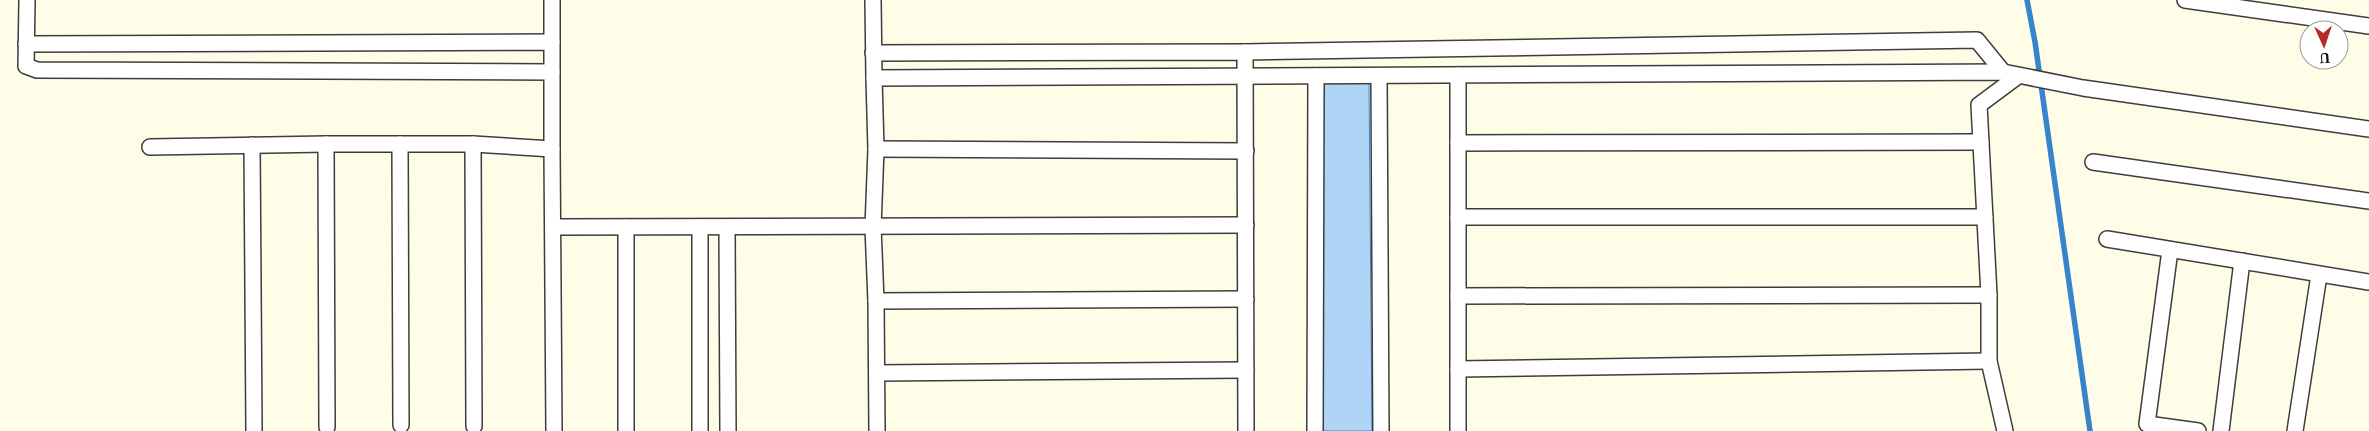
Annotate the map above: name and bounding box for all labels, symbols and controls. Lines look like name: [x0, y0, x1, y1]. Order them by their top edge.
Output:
north arrow: [2299, 20, 2349, 70]
text: U: [2318, 49, 2330, 68]

